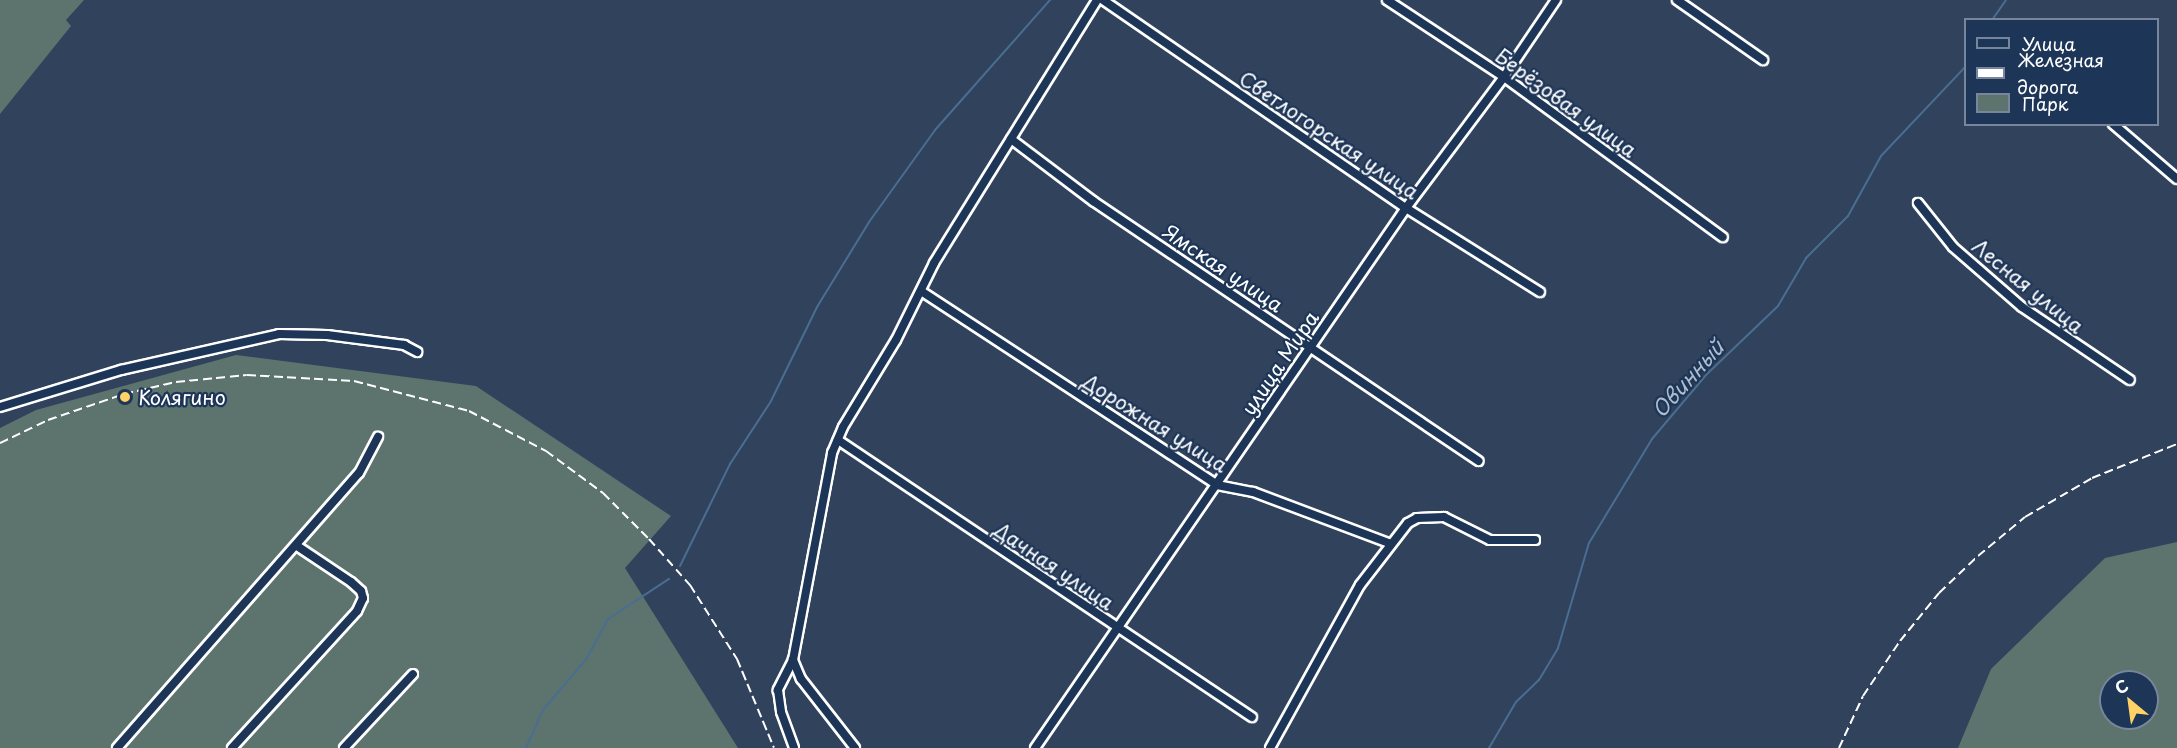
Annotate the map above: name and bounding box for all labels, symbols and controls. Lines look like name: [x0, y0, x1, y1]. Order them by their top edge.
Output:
legend: [1964, 18, 2159, 126]
text: Улица: [2022, 30, 2076, 57]
street label: Берёзовая улица: [1491, 44, 1641, 162]
text: Железная дорога: [2017, 46, 2104, 100]
street label: Светлогорская улица: [1234, 66, 1424, 204]
text: Парк: [2022, 90, 2068, 117]
street label: Ямская улица: [1158, 219, 1288, 317]
street label: Лесная улица: [1967, 234, 2089, 338]
street label: улица Мира: [1236, 306, 1324, 420]
water label: Овинный: [1646, 334, 1728, 422]
street label: Дорожная улица: [1078, 368, 1232, 478]
place label: Колягино: [138, 385, 226, 409]
marker: Колягино: [116, 388, 134, 406]
street label: Дачная улица: [989, 517, 1119, 615]
north arrow: [2099, 670, 2159, 730]
text: С: [2110, 673, 2132, 699]

